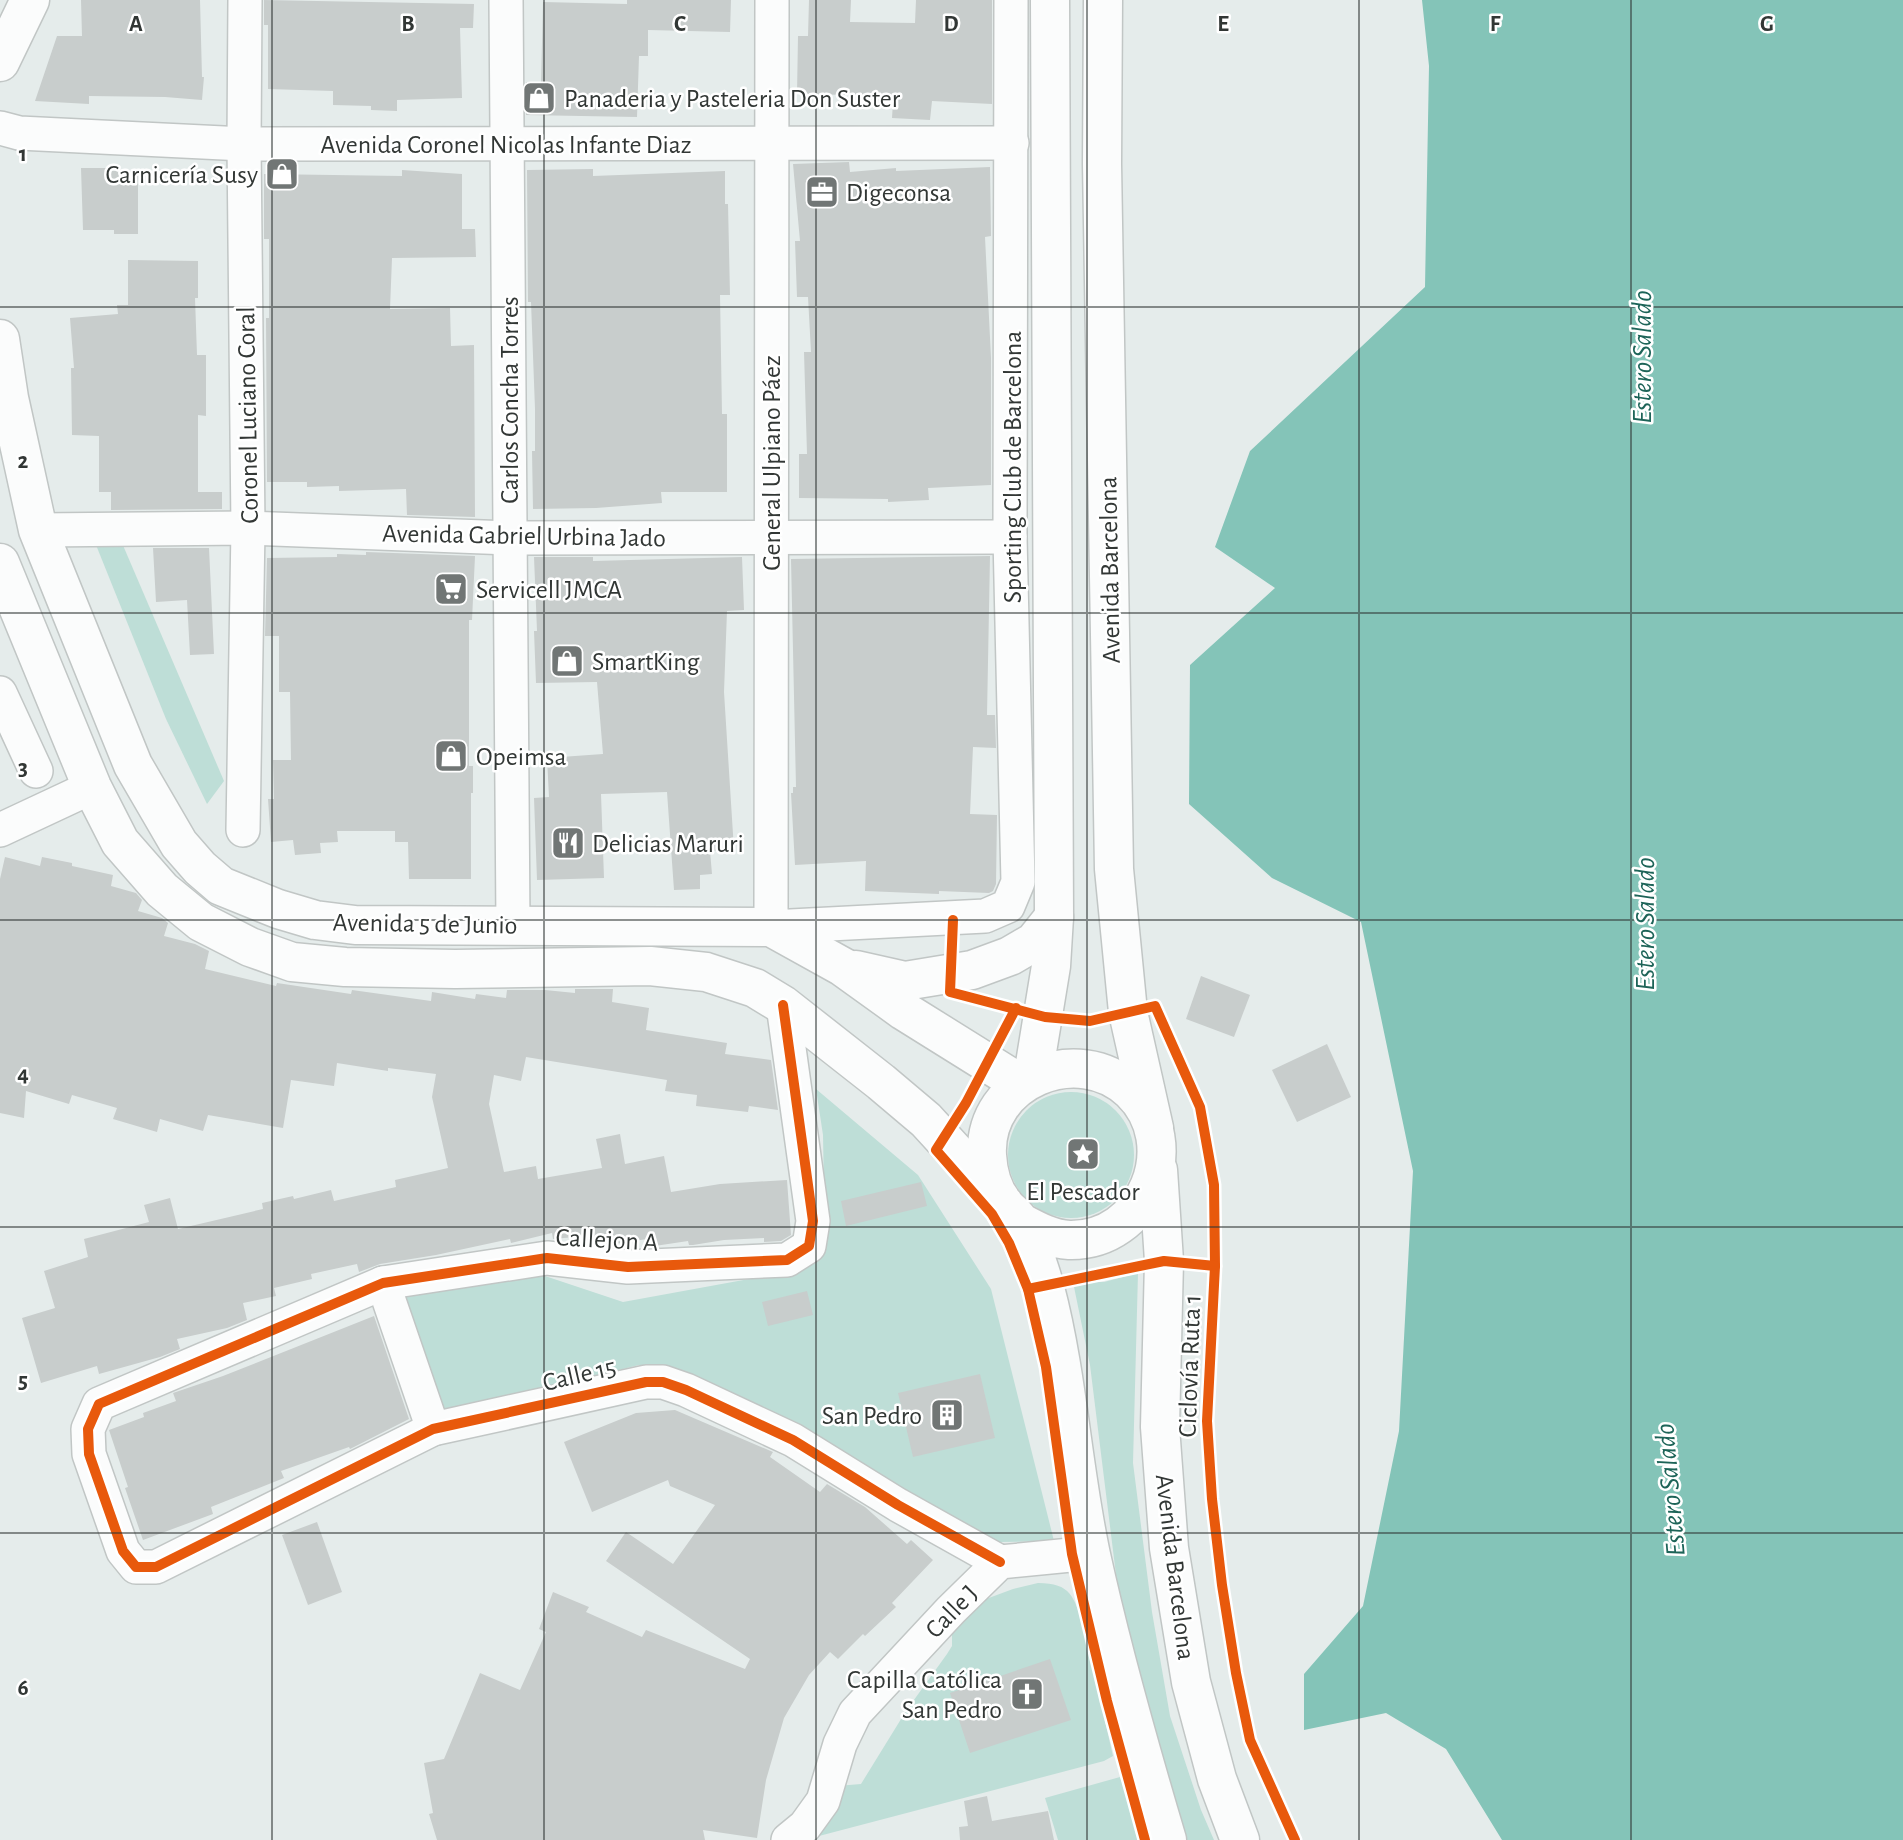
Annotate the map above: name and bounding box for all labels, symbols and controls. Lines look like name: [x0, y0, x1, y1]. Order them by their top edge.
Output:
text: A: [129, 13, 143, 36]
text: B: [401, 13, 415, 36]
text: C: [674, 13, 686, 36]
text: D: [943, 13, 959, 36]
text: E: [1217, 13, 1229, 36]
text: F: [1490, 13, 1501, 36]
text: G: [1760, 13, 1774, 36]
shop icon: Panaderia y Pasteleria Don Suster: [520, 79, 558, 117]
place label: Panaderia y Pasteleria Don Suster: [564, 86, 901, 112]
street label: Avenida Coronel Nicolas Infante Diaz: [321, 132, 691, 158]
text: 1: [19, 143, 27, 166]
shop icon: Carnicería Susy: [263, 155, 301, 193]
place label: Carnicería Susy: [105, 162, 258, 188]
office icon: Digeconsa: [803, 173, 841, 211]
place label: Digeconsa: [846, 180, 951, 206]
water label: Estero Salado: [1629, 290, 1657, 424]
street label: Carlos Concha Torres: [497, 296, 523, 504]
street label: Coronel Luciano Coral: [233, 306, 263, 524]
street label: Sporting Club de Barcelona: [1000, 331, 1026, 603]
street label: General Ulpiano Páez: [759, 355, 785, 571]
text: 2: [18, 450, 29, 473]
street label: Avenida Barcelona: [1095, 476, 1125, 664]
street label: Avenida Gabriel Urbina Jado: [382, 521, 666, 551]
supermarket icon: Servicell JMCA: [432, 570, 470, 608]
place label: Servicell JMCA: [476, 577, 622, 603]
shop icon: SmartKing: [548, 642, 586, 680]
place label: SmartKing: [592, 649, 700, 675]
shop icon: Opeimsa: [432, 737, 470, 775]
place label: Opeimsa: [476, 744, 566, 770]
text: 3: [18, 757, 28, 780]
restaurant icon: Delicias Maruri: [549, 824, 587, 862]
place label: Delicias Maruri: [592, 831, 744, 857]
water label: Estero Salado: [1632, 857, 1660, 991]
street label: Avenida 5 de Junio: [332, 909, 518, 939]
text: 4: [17, 1063, 29, 1086]
place icon: El Pescador: [1064, 1135, 1102, 1173]
place label: El Pescador: [1026, 1179, 1140, 1205]
street label: Callejon A: [555, 1224, 659, 1256]
street label: Ciclovía Ruta 1: [1175, 1294, 1205, 1438]
street label: Calle 15: [540, 1354, 618, 1396]
text: 5: [18, 1370, 28, 1393]
building icon: San Pedro: [928, 1396, 966, 1434]
place label: San Pedro: [822, 1403, 922, 1429]
water label: Estero Salado: [1651, 1422, 1691, 1557]
street label: Avenida Barcelona: [1151, 1473, 1199, 1662]
street label: Calle J: [921, 1580, 983, 1643]
place label: Capilla Católica San Pedro: [847, 1667, 1002, 1723]
church icon: Capilla Católica San Pedro: [1008, 1675, 1046, 1713]
text: 6: [17, 1677, 29, 1700]

